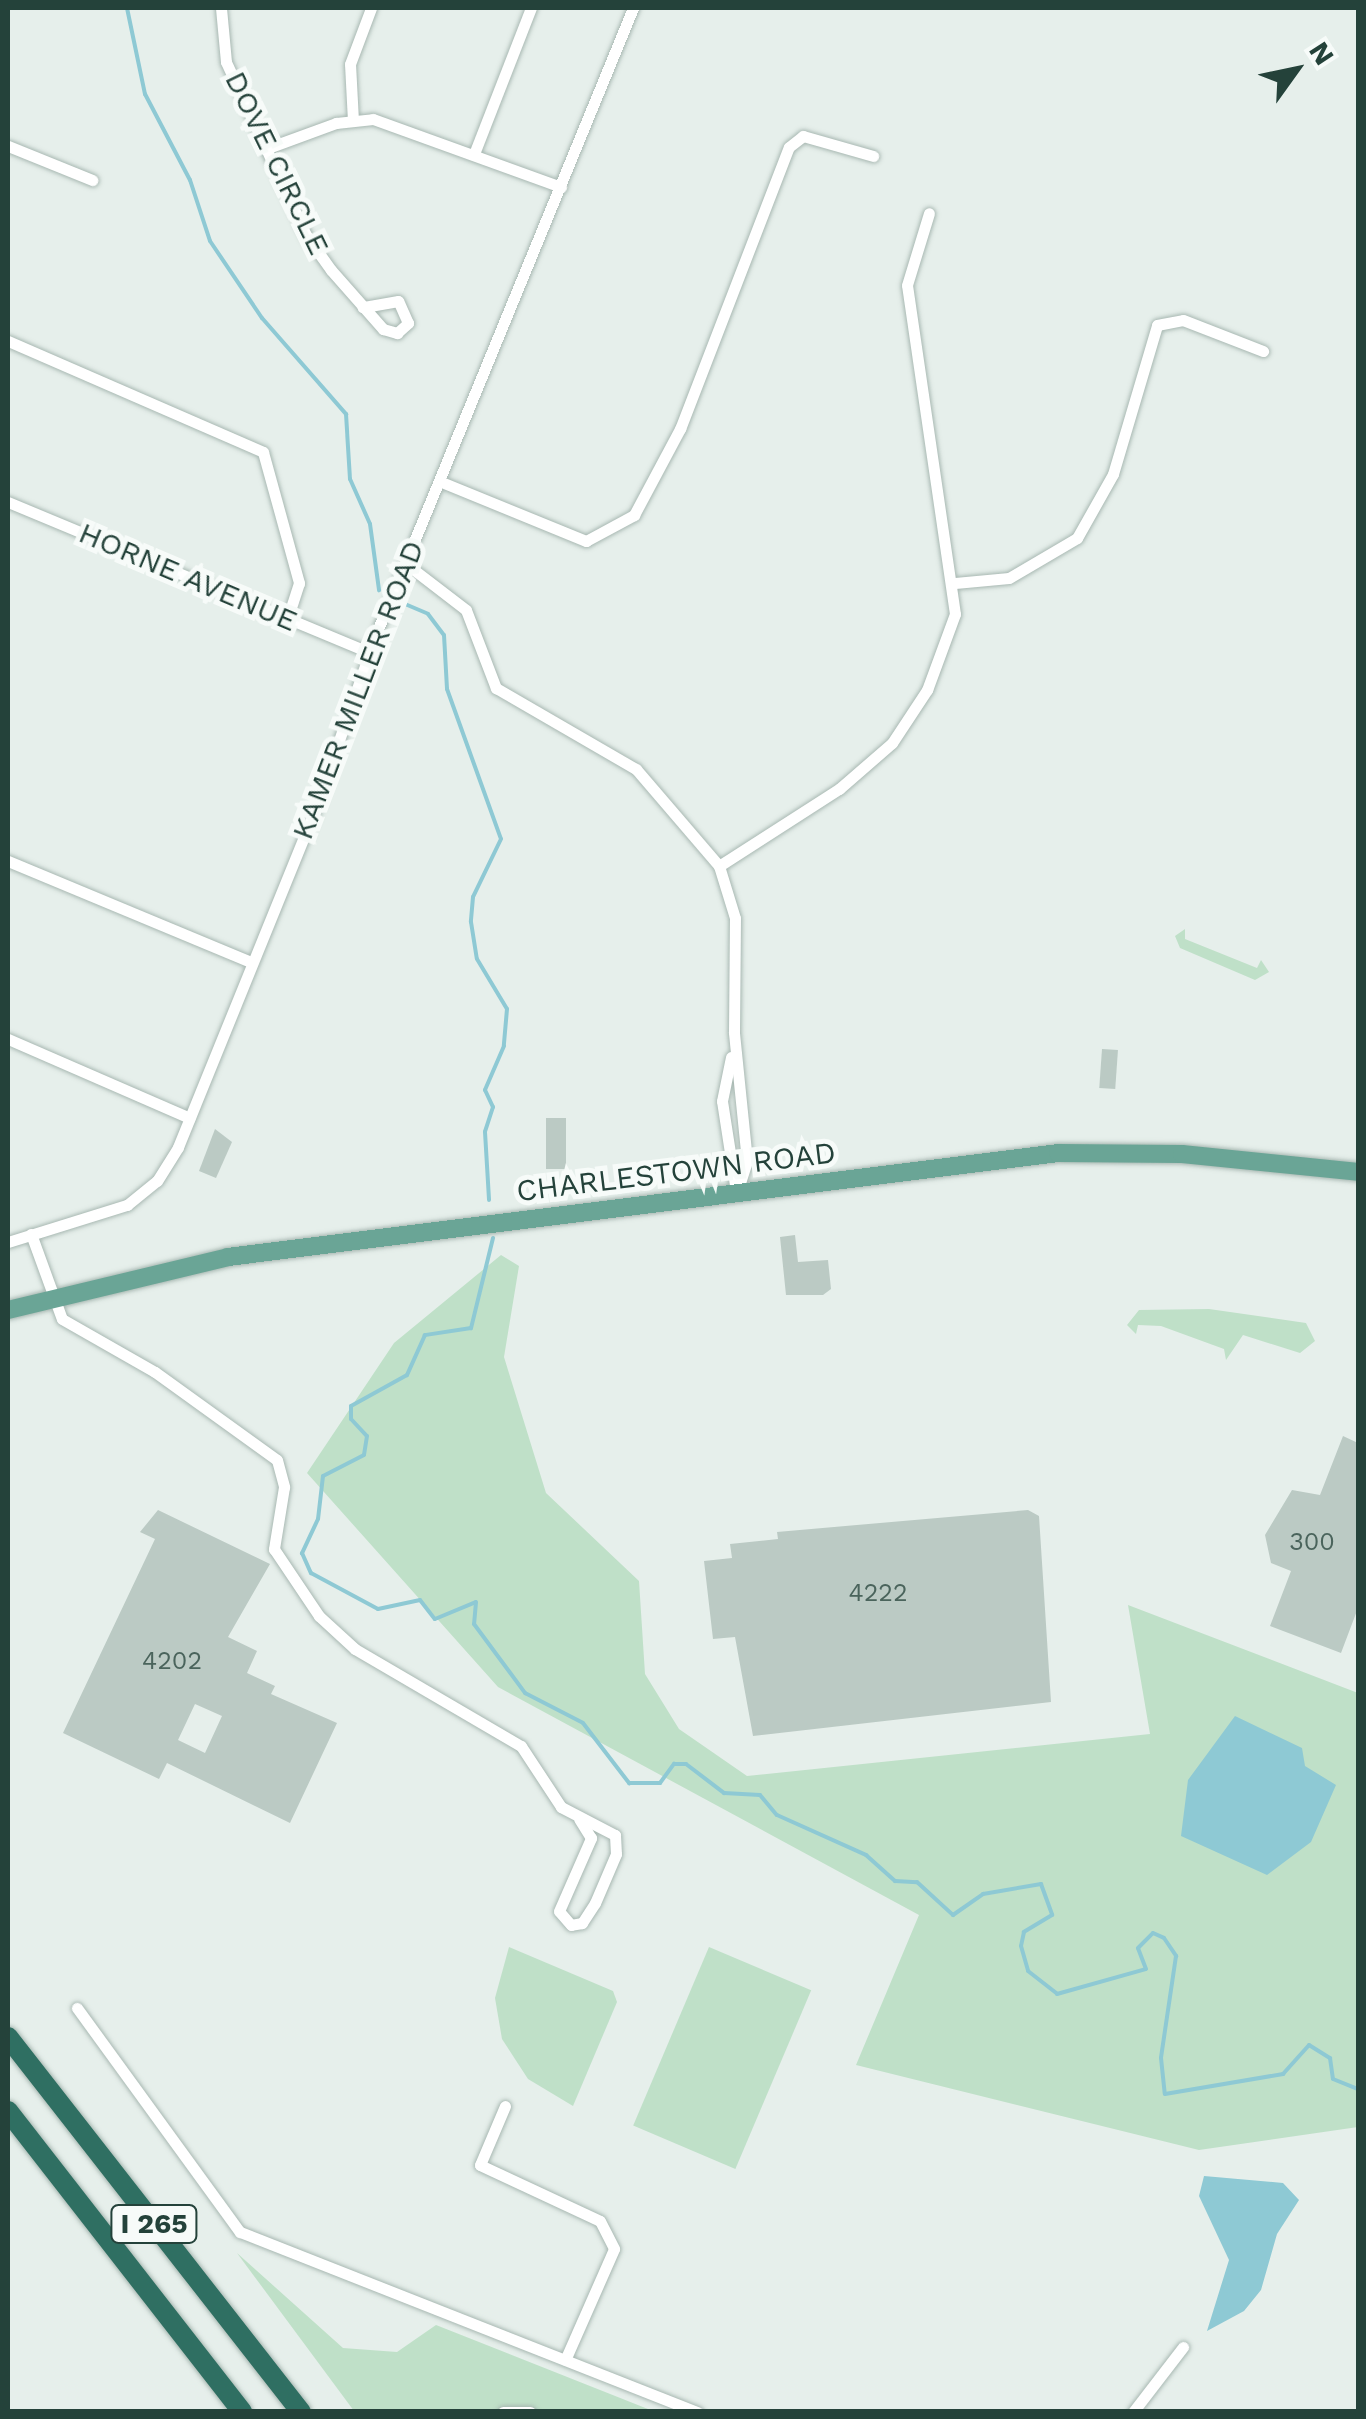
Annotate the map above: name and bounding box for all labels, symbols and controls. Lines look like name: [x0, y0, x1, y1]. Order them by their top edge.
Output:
north arrow: [1246, 20, 1346, 120]
text: N: [1302, 36, 1341, 71]
street label: DOVE CIRCLE: [217, 66, 337, 260]
street label: HORNE AVENUE: [73, 515, 303, 639]
street label: KAMER MILLER ROAD: [284, 536, 432, 844]
street label: CHARLESTOWN ROAD: [514, 1135, 838, 1209]
house number: 300: [1289, 1527, 1335, 1557]
house number: 4222: [849, 1578, 907, 1608]
house number: 4202: [142, 1646, 202, 1676]
road number: I 265: [109, 2201, 199, 2247]

